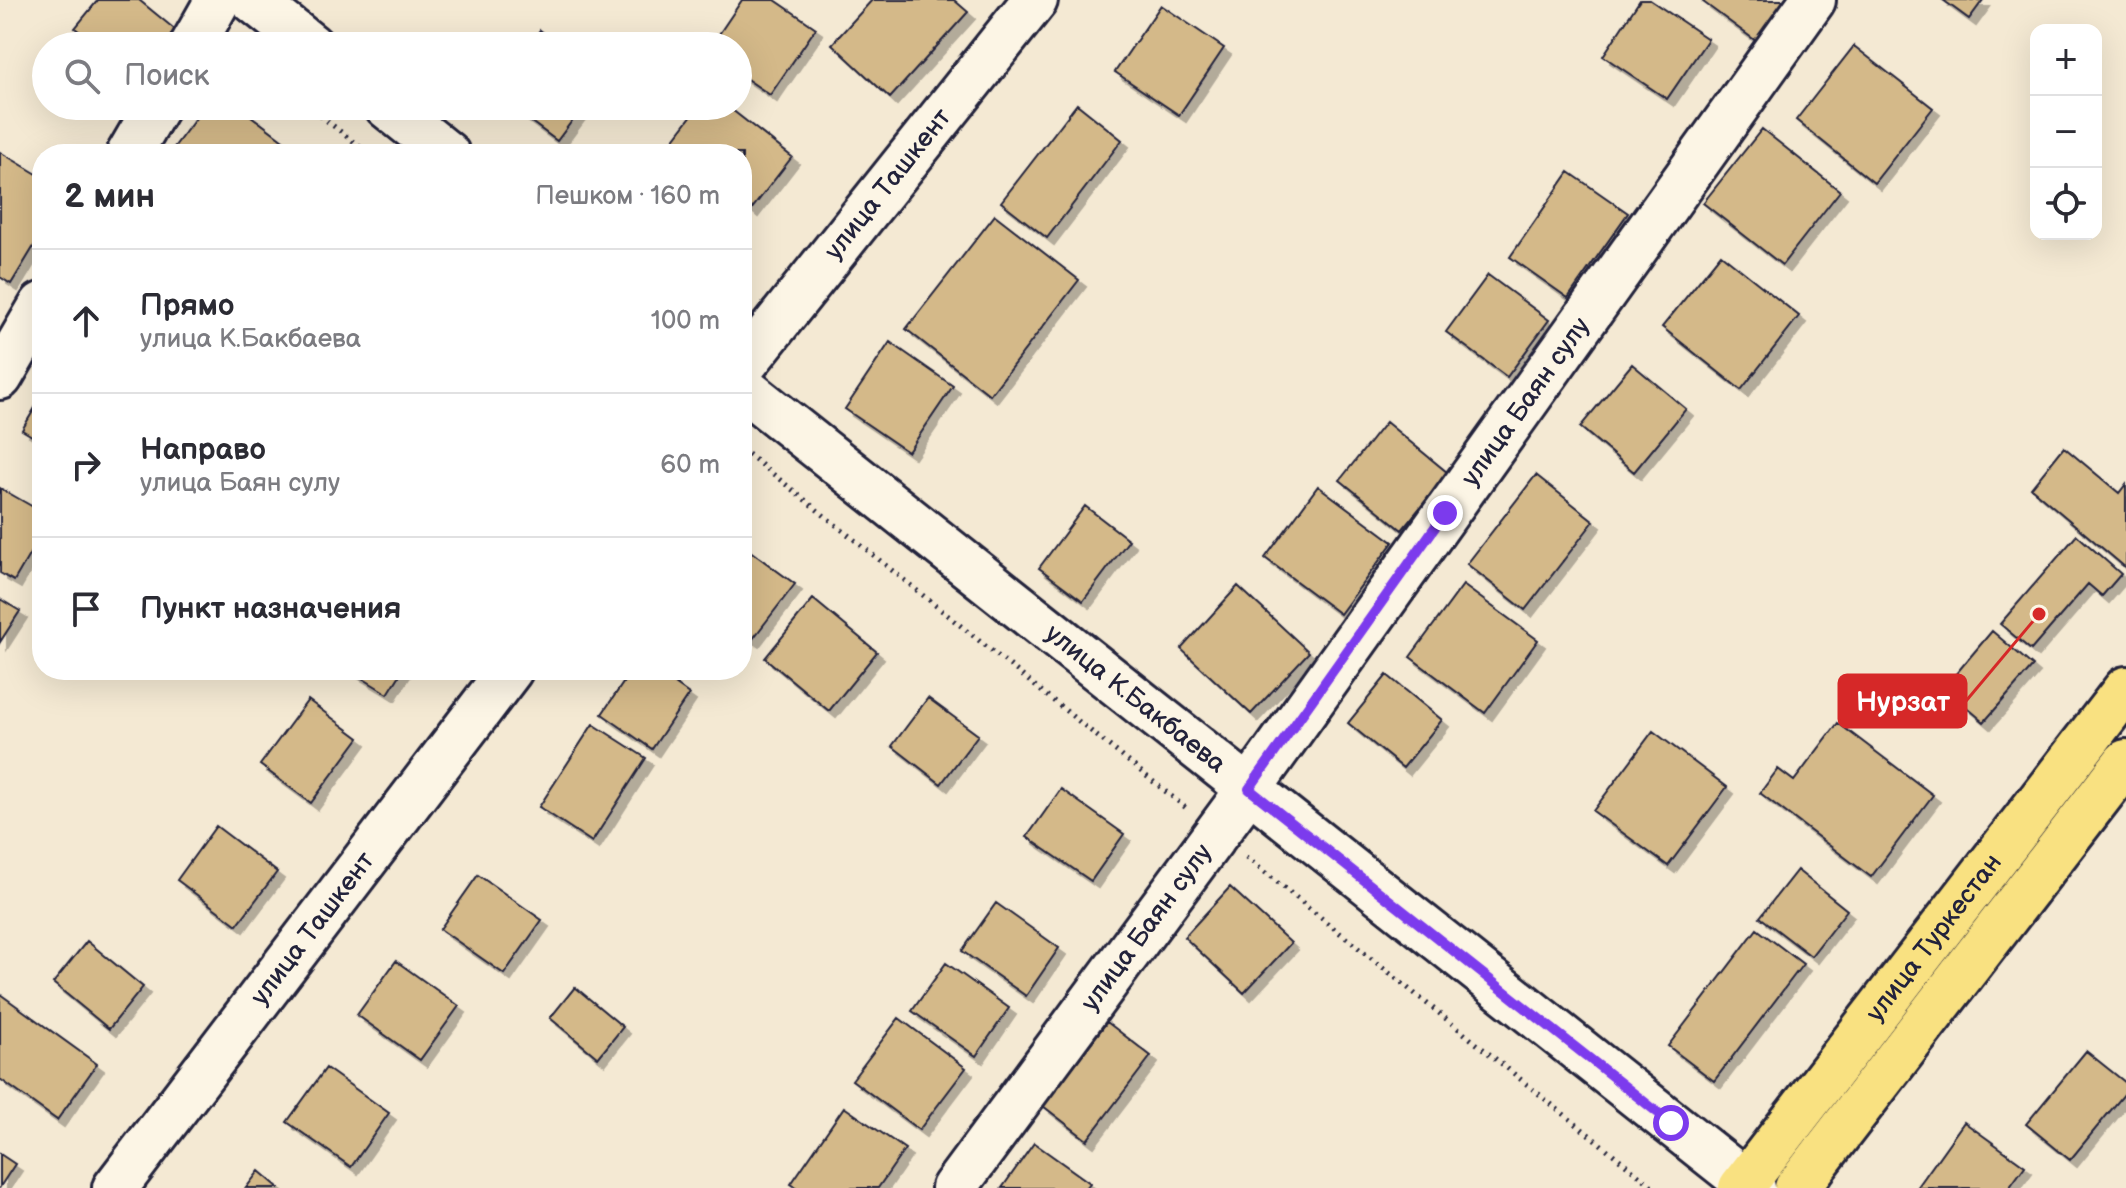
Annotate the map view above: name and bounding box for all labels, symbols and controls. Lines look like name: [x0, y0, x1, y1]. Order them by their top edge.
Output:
map controls: [2030, 24, 2102, 240]
button: +: [2030, 24, 2102, 96]
search box: [32, 32, 752, 120]
icon: search: [60, 54, 104, 98]
text: Поиск: [124, 58, 210, 94]
button: −: [2030, 96, 2102, 168]
street label: улица Ташкент: [818, 102, 958, 266]
button: locate: [2030, 168, 2102, 240]
text: 2 мин: [64, 176, 155, 217]
text: Пешком · 160 m: [535, 181, 720, 212]
text: Прямо: [140, 288, 234, 324]
icon: ahead: [64, 299, 108, 343]
text: 100 m: [651, 306, 720, 337]
street label: улица Баян сулу: [1455, 311, 1597, 492]
text: улица К.Бакбаева: [140, 324, 361, 355]
text: Направо: [140, 432, 266, 468]
icon: right: [64, 443, 108, 487]
text: 60 m: [660, 450, 720, 481]
text: улица Баян сулу: [140, 468, 340, 499]
route end: [1427, 495, 1463, 531]
icon: arrive: [64, 587, 108, 631]
text: Пункт назначения: [140, 591, 401, 627]
street label: улица К.Бакбаева: [1039, 618, 1232, 780]
callout: Нурзат: [1839, 675, 1966, 727]
text: Нурзат: [1856, 686, 1951, 719]
street label: улица Баян сулу: [1075, 838, 1219, 1017]
street label: улица Ташкент: [244, 846, 381, 1012]
street label: улица Туркестан: [1860, 848, 2008, 1028]
route start: [1653, 1105, 1689, 1141]

